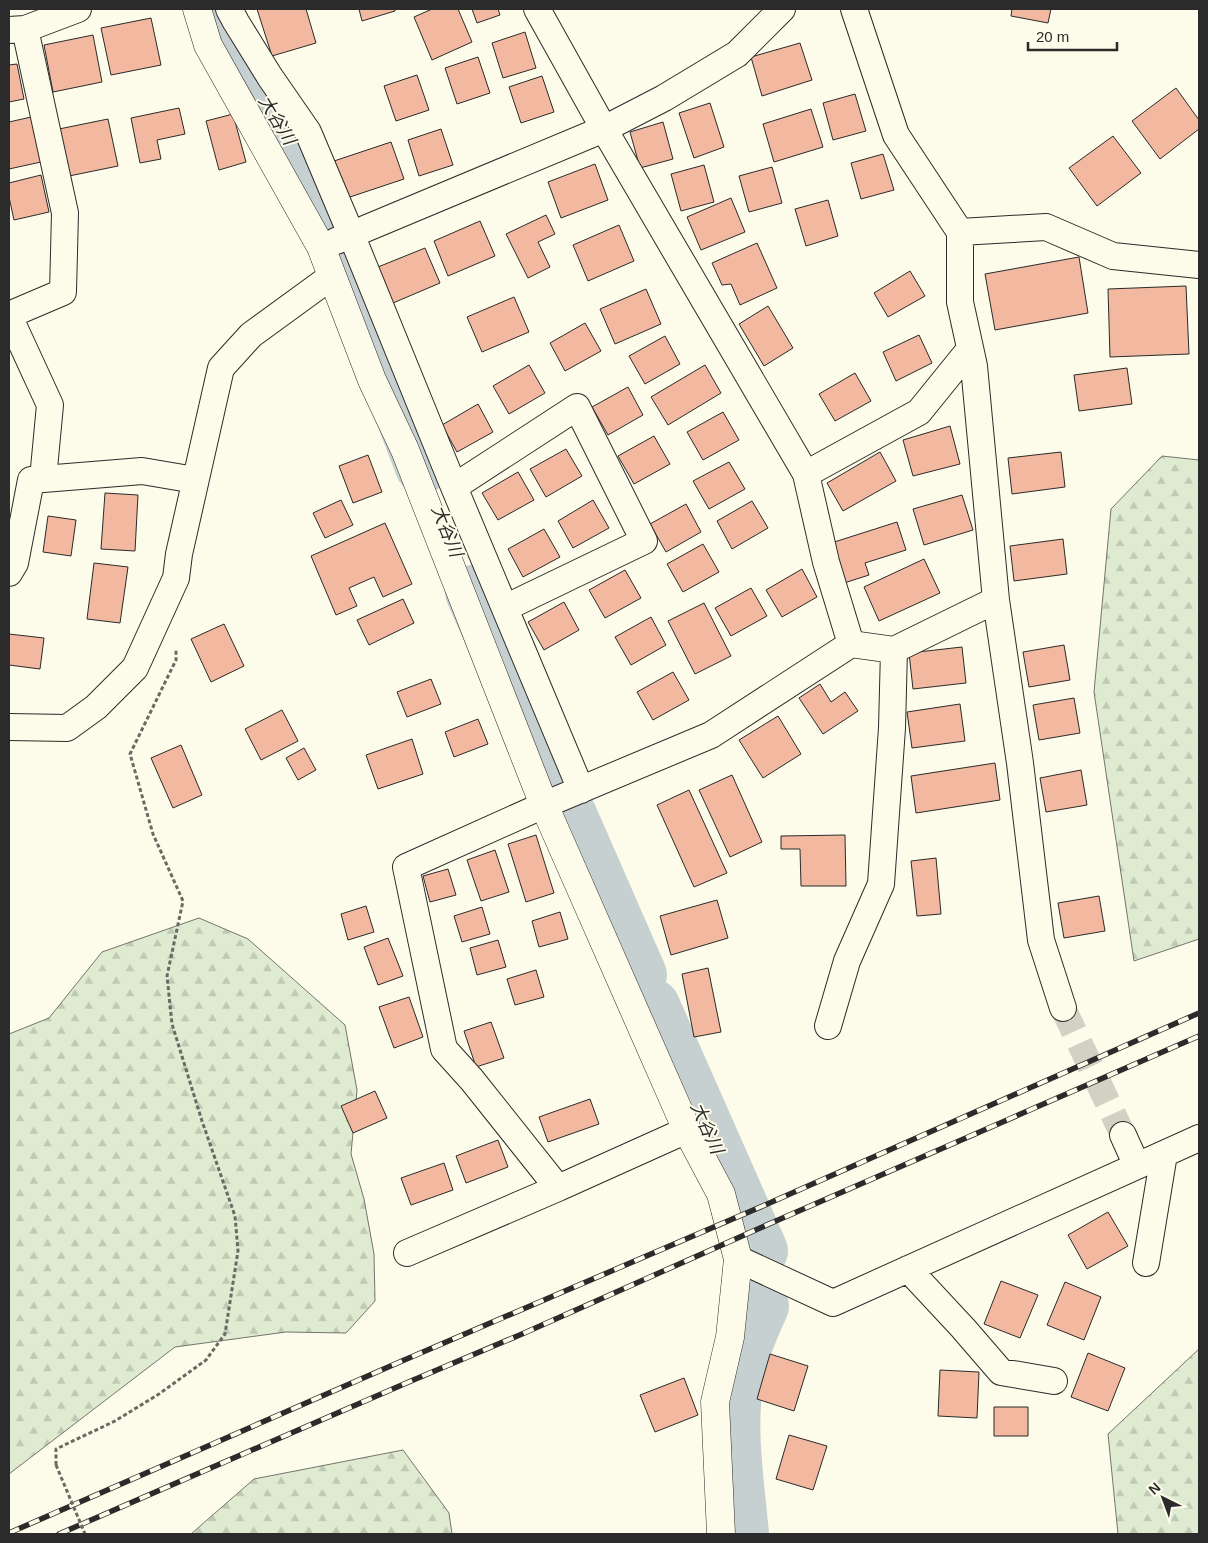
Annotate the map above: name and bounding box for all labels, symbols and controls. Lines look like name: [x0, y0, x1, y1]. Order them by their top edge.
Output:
scale bar: [1028, 20, 1117, 52]
text: 20 m: [1036, 28, 1069, 45]
water label: 大谷川: [255, 92, 301, 150]
water label: 大谷川: [428, 502, 467, 562]
water label: 大谷川: [687, 1099, 728, 1159]
north arrow: [1138, 1473, 1188, 1523]
text: N: [1145, 1479, 1163, 1498]

